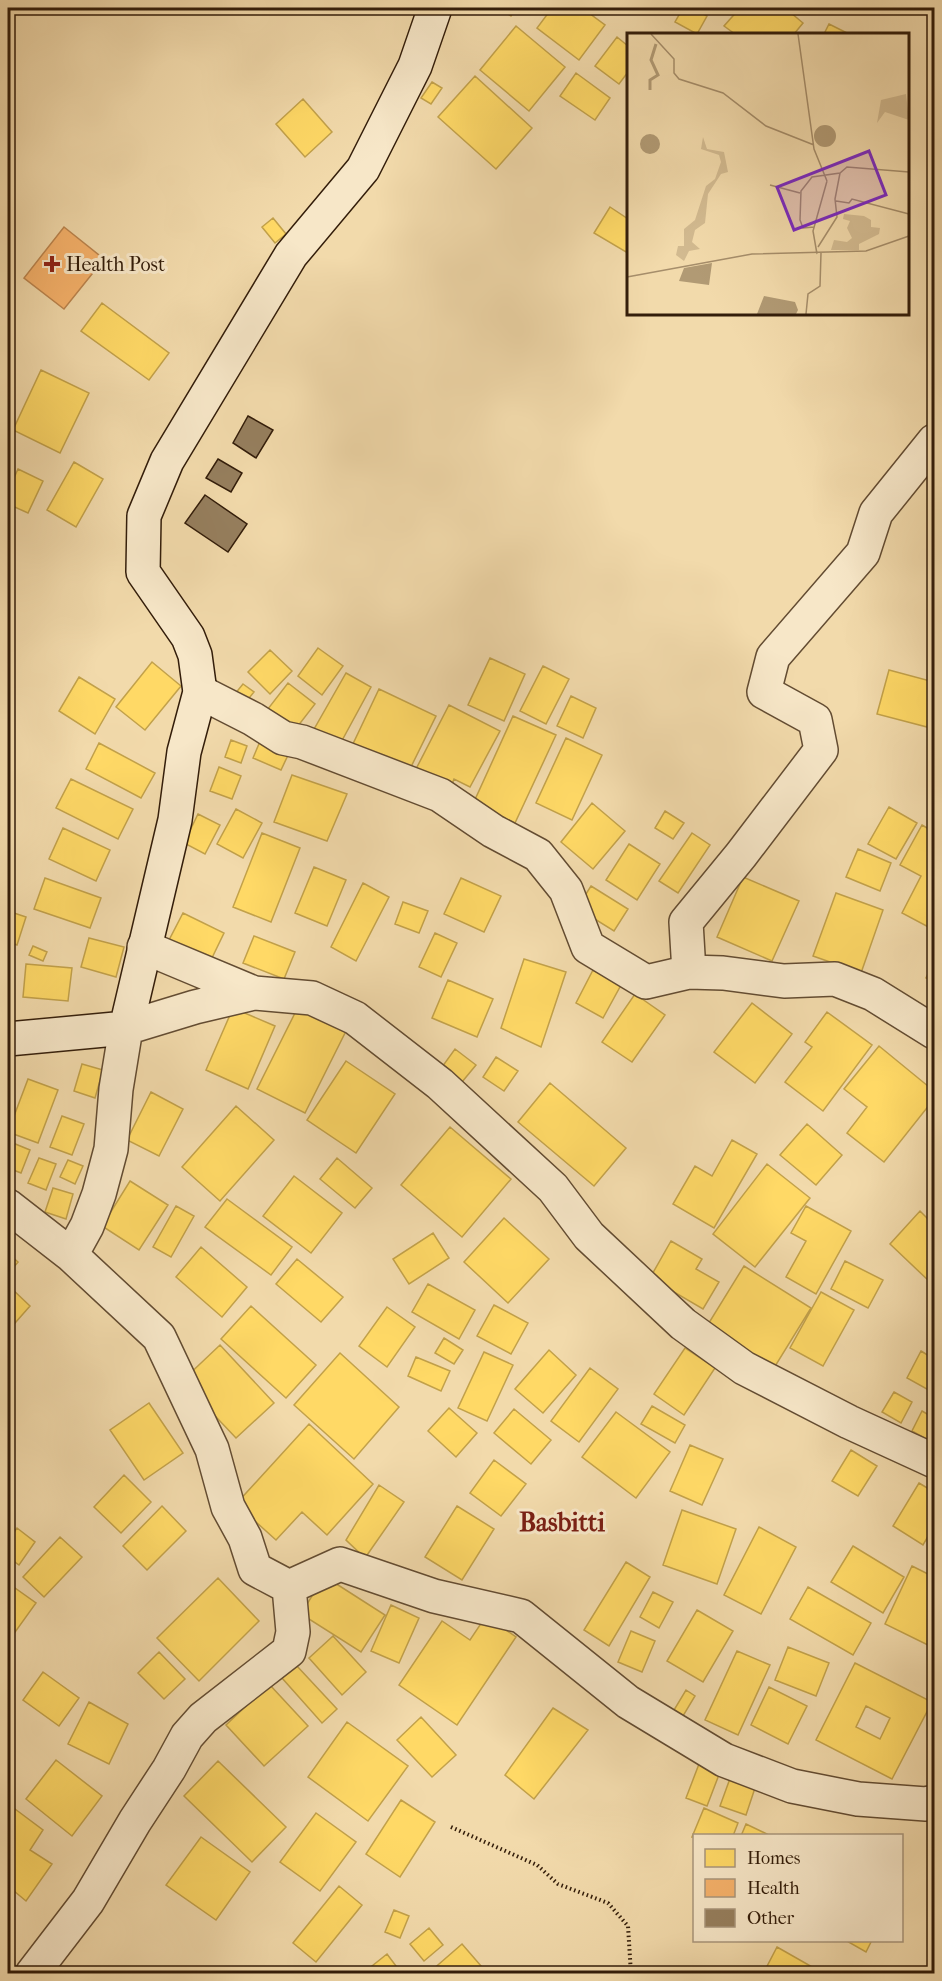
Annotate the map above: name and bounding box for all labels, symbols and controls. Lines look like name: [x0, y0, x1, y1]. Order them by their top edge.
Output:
inset map: [627, 33, 909, 315]
place label: Health Post: [66, 253, 165, 276]
marker: Health Post: [43, 255, 61, 273]
district label: Basbitti: [519, 1507, 605, 1538]
legend: [693, 1834, 903, 1942]
text: Homes: [747, 1848, 801, 1869]
text: Health: [747, 1878, 800, 1899]
text: Other: [747, 1908, 795, 1929]

